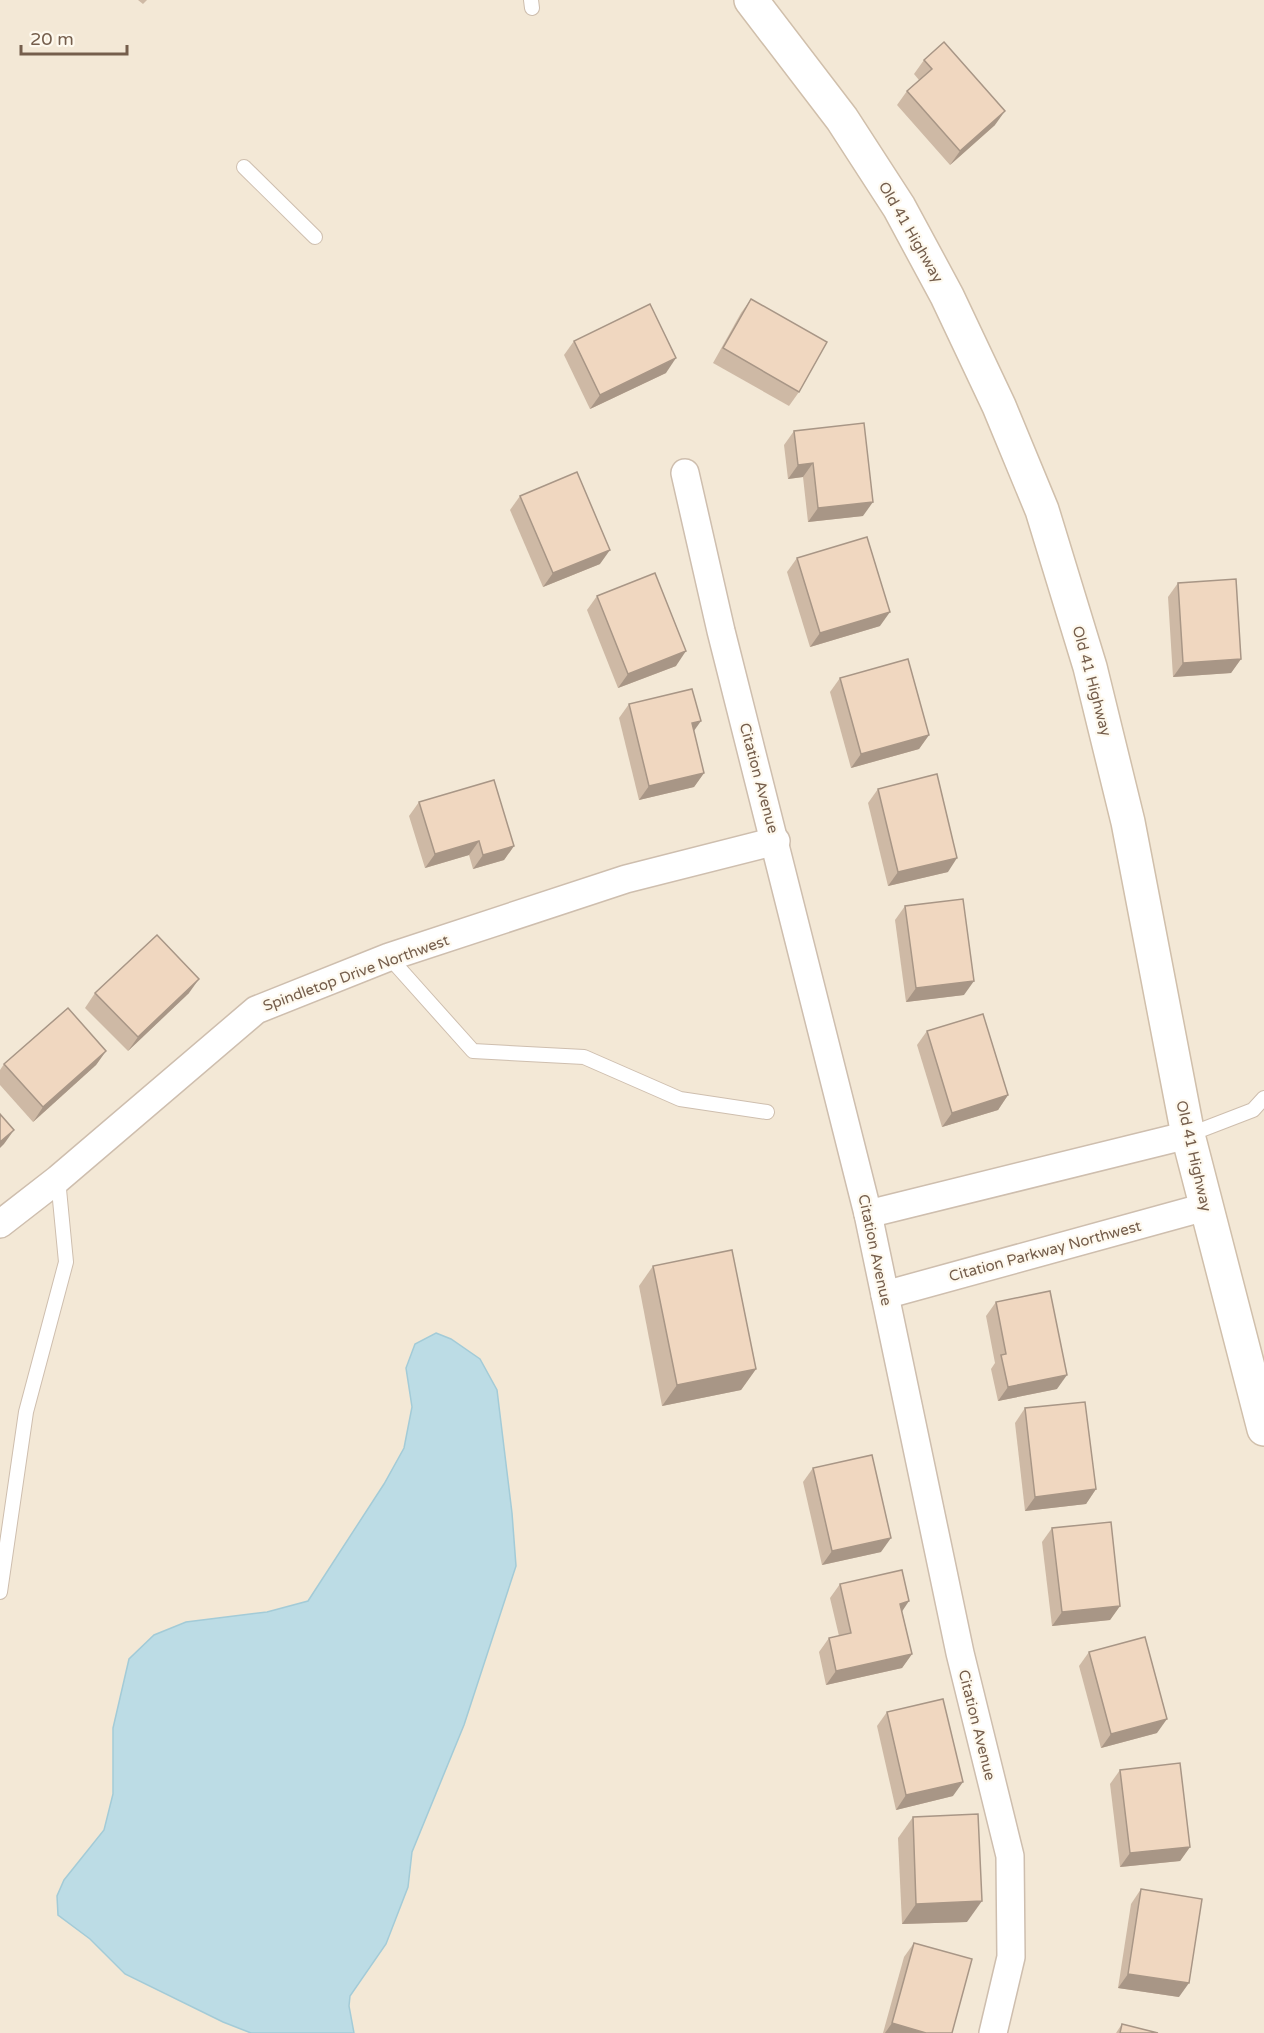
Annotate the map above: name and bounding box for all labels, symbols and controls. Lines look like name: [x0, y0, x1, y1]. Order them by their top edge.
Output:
scale bar: [21, 18, 128, 56]
text: 20 m: [30, 28, 74, 50]
street label: Old 41 Highway: [875, 178, 947, 286]
street label: Old 41 Highway: [1069, 624, 1115, 738]
street label: Citation Avenue: [736, 721, 782, 835]
street label: Spindletop Drive Northwest: [261, 931, 452, 1015]
street label: Old 41 Highway: [1172, 1099, 1216, 1213]
street label: Citation Avenue: [854, 1193, 896, 1307]
street label: Citation Parkway Northwest: [947, 1217, 1143, 1285]
street label: Citation Avenue: [955, 1668, 999, 1782]

